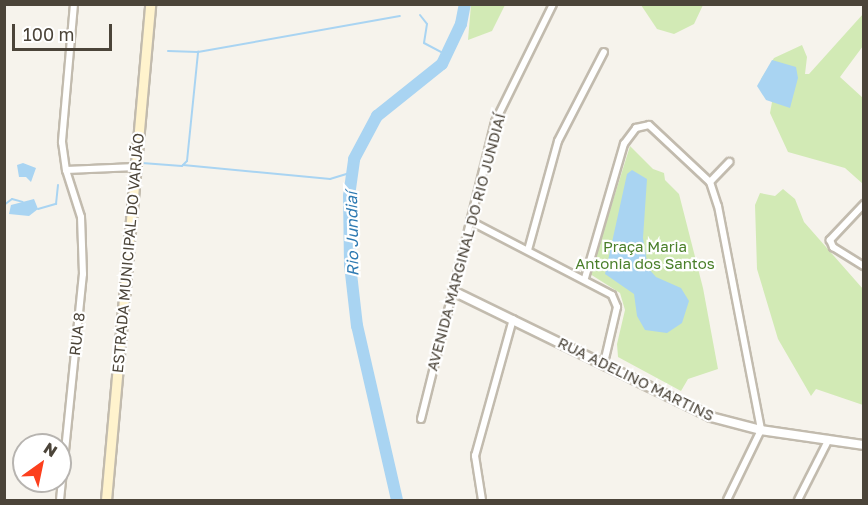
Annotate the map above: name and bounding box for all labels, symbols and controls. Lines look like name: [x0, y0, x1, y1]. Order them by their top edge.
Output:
scale bar: [15, 12, 116, 50]
text: 100 m: [23, 23, 74, 45]
street label: AVENIDA MARGINAL DO RIO JUNDIAÍ: [423, 111, 509, 373]
street label: ESTRADA MUNICIPAL DO VARJÃO: [109, 132, 147, 374]
water label: Rio Jundiaí: [342, 192, 362, 276]
park label: Praça Maria Antonia dos Santos: [575, 237, 715, 272]
street label: RUA 8: [65, 311, 89, 357]
street label: RUA ADELINO MARTINS: [555, 333, 717, 425]
north arrow: [12, 433, 72, 493]
text: N: [40, 438, 61, 461]

